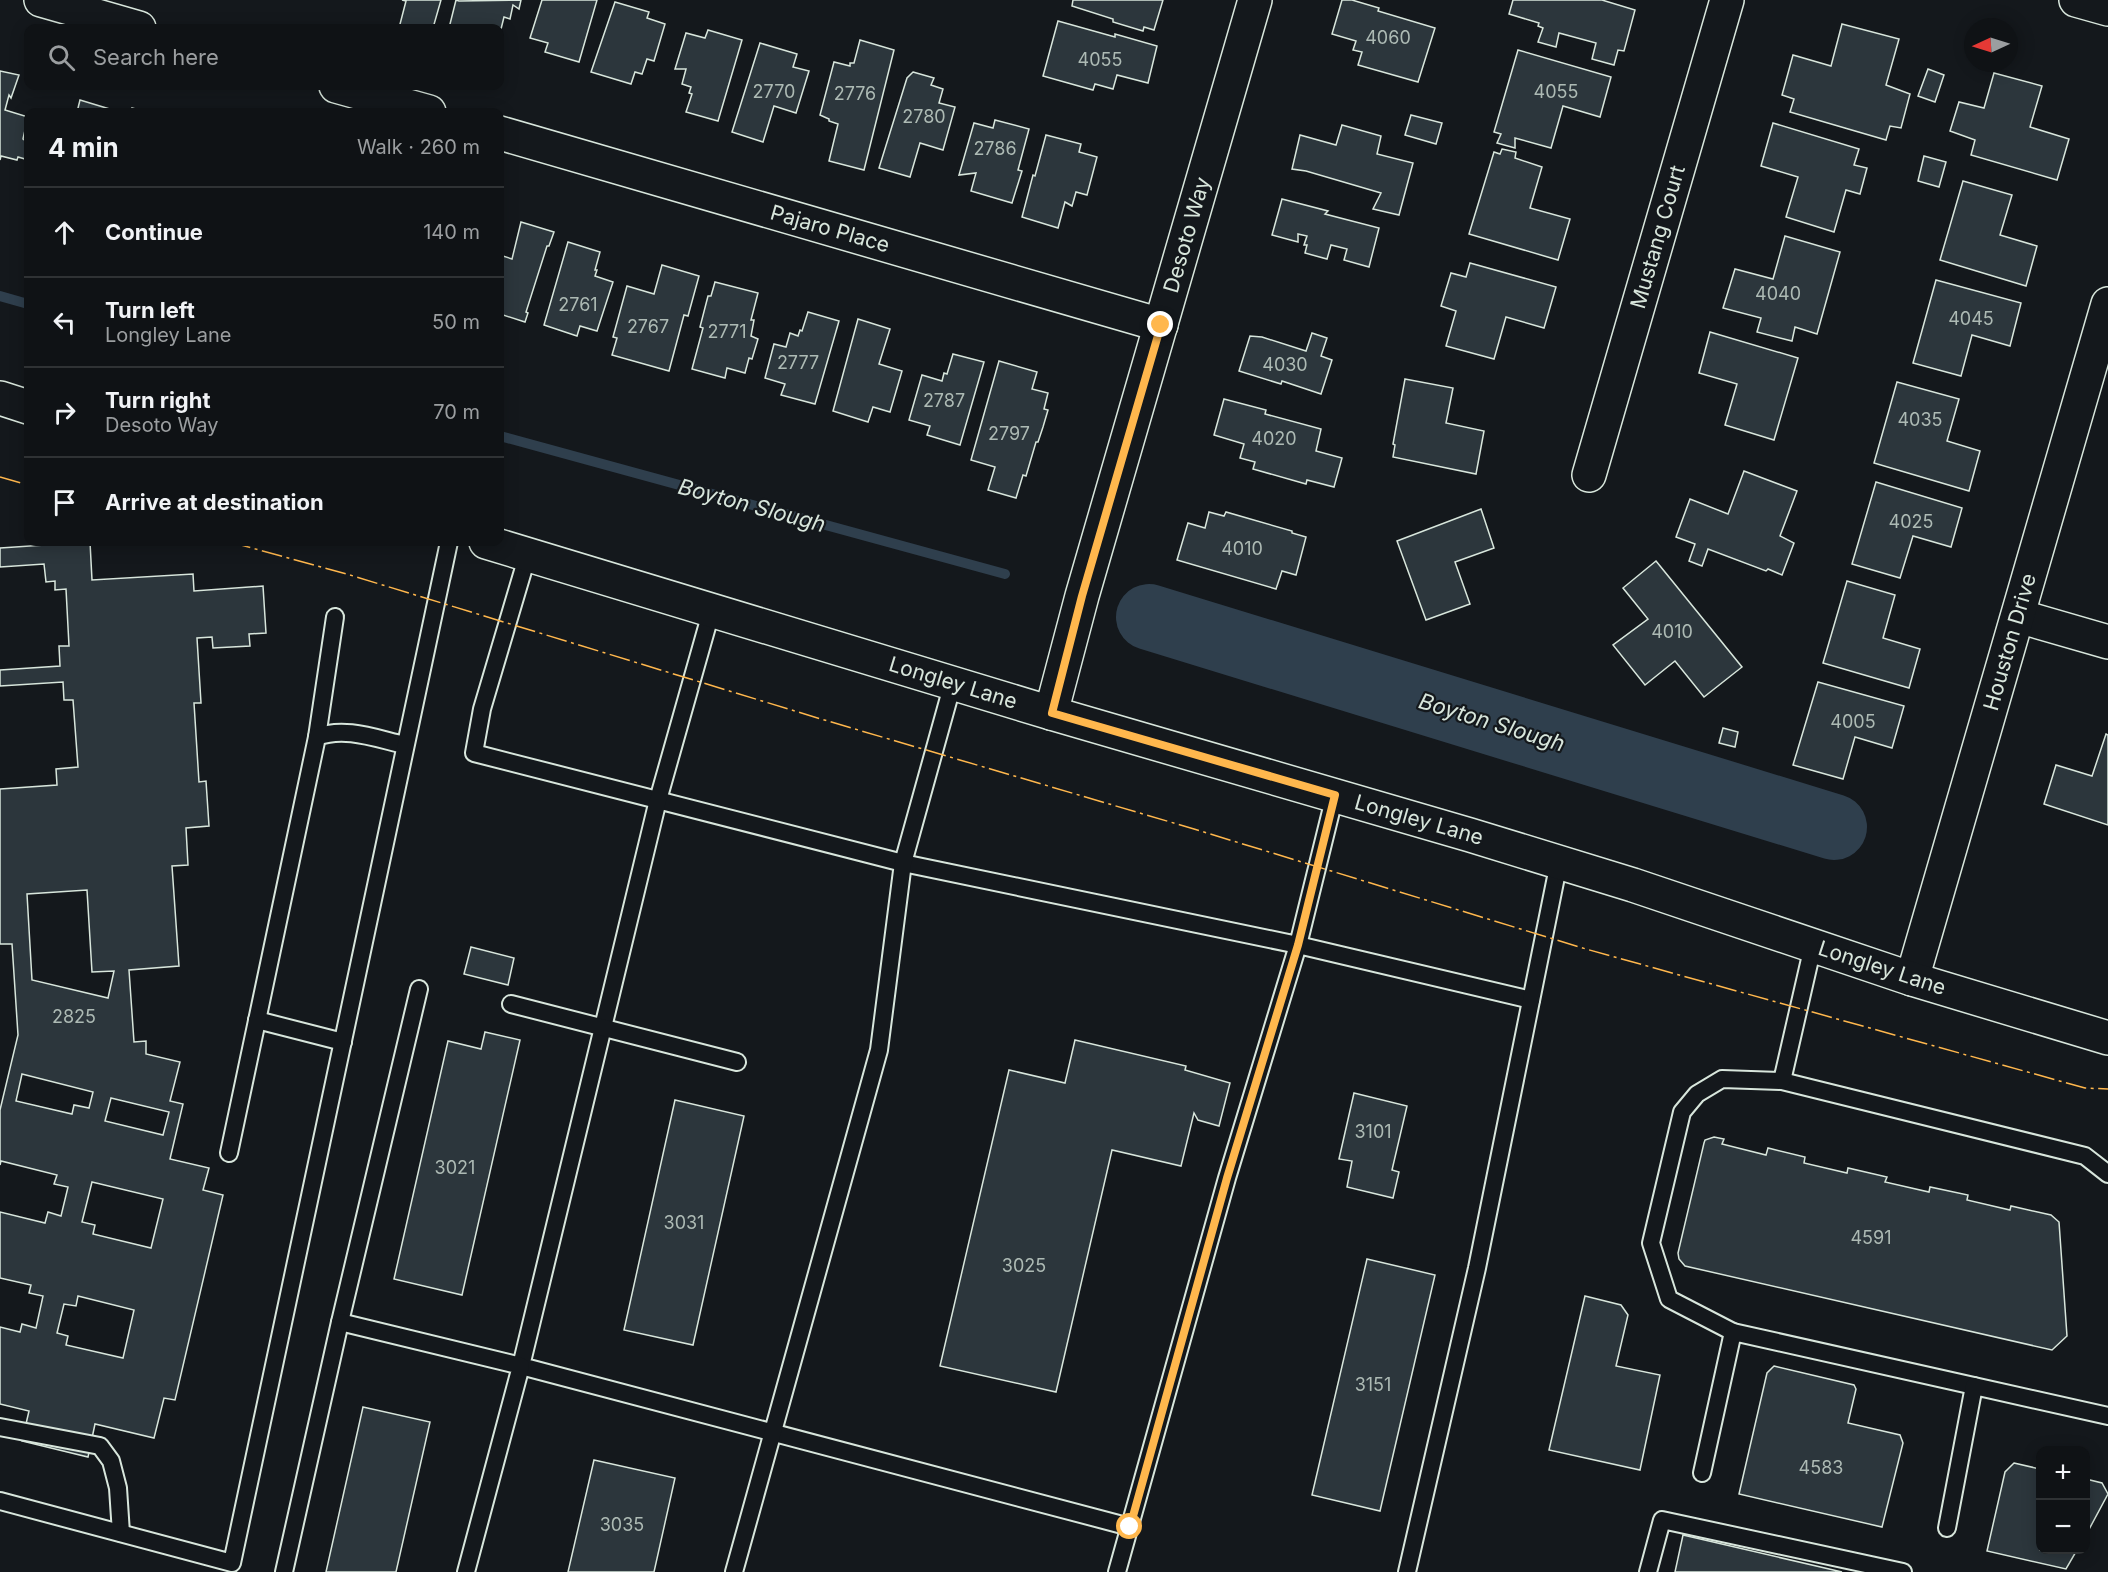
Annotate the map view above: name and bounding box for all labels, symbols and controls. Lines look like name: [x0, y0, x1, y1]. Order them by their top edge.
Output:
north arrow: [1964, 18, 2018, 72]
search box: [24, 24, 504, 90]
house number: 4060: [1365, 27, 1411, 48]
icon: search: [45, 41, 78, 74]
text: Search here: [93, 44, 219, 70]
house number: 4055: [1078, 49, 1122, 70]
house number: 2770: [753, 81, 795, 102]
house number: 4055: [1534, 81, 1578, 102]
house number: 2776: [834, 83, 876, 104]
house number: 2780: [902, 106, 946, 127]
text: 4 min: [48, 132, 119, 163]
text: Walk · 260 m: [357, 135, 480, 159]
house number: 2786: [973, 138, 1017, 159]
street label: Mustang Court: [1625, 162, 1690, 311]
street label: Desoto Way: [1158, 174, 1215, 296]
street label: Pajaro Place: [768, 200, 893, 257]
icon: ahead: [48, 216, 81, 249]
text: Continue: [105, 219, 203, 245]
text: 140 m: [423, 220, 480, 244]
house number: 4040: [1755, 283, 1801, 304]
house number: 2761: [558, 294, 598, 315]
text: Turn left: [105, 297, 195, 323]
icon: left: [48, 306, 81, 339]
house number: 4045: [1948, 308, 1994, 329]
text: 50 m: [432, 310, 480, 334]
route end: [1147, 311, 1173, 337]
house number: 2767: [627, 316, 669, 337]
house number: 2771: [707, 321, 747, 342]
text: Longley Lane: [105, 323, 231, 347]
house number: 2777: [777, 352, 819, 373]
house number: 4030: [1262, 354, 1308, 375]
text: Turn right: [105, 387, 211, 413]
house number: 2787: [923, 390, 965, 411]
icon: right: [48, 396, 81, 429]
text: 70 m: [433, 400, 480, 424]
house number: 4035: [1897, 409, 1943, 430]
text: Desoto Way: [105, 413, 218, 437]
house number: 2797: [988, 423, 1030, 444]
house number: 4020: [1251, 428, 1297, 449]
water label: Boyton Slough: [676, 473, 828, 537]
icon: arrive: [48, 486, 81, 519]
text: Arrive at destination: [105, 489, 324, 515]
house number: 4025: [1889, 511, 1933, 532]
house number: 4010: [1221, 538, 1263, 559]
street label: Houston Drive: [1978, 570, 2041, 713]
house number: 4010: [1651, 621, 1693, 642]
street label: Longley Lane: [886, 651, 1020, 714]
water label: Boyton Slough: [1416, 687, 1568, 757]
house number: 4005: [1830, 711, 1876, 732]
street label: Longley Lane: [1352, 789, 1486, 850]
street label: Longley Lane: [1815, 935, 1949, 1000]
house number: 2825: [52, 1006, 96, 1027]
house number: 3101: [1354, 1121, 1392, 1142]
house number: 3021: [435, 1157, 475, 1178]
house number: 3031: [664, 1212, 704, 1233]
house number: 4591: [1850, 1227, 1892, 1248]
house number: 3025: [1002, 1255, 1046, 1276]
house number: 3151: [1355, 1374, 1391, 1395]
map controls: [2036, 1446, 2090, 1554]
button: +: [2036, 1446, 2090, 1500]
house number: 4583: [1799, 1457, 1843, 1478]
button: −: [2036, 1500, 2090, 1554]
route start: [1116, 1513, 1142, 1539]
house number: 3035: [600, 1514, 644, 1535]

